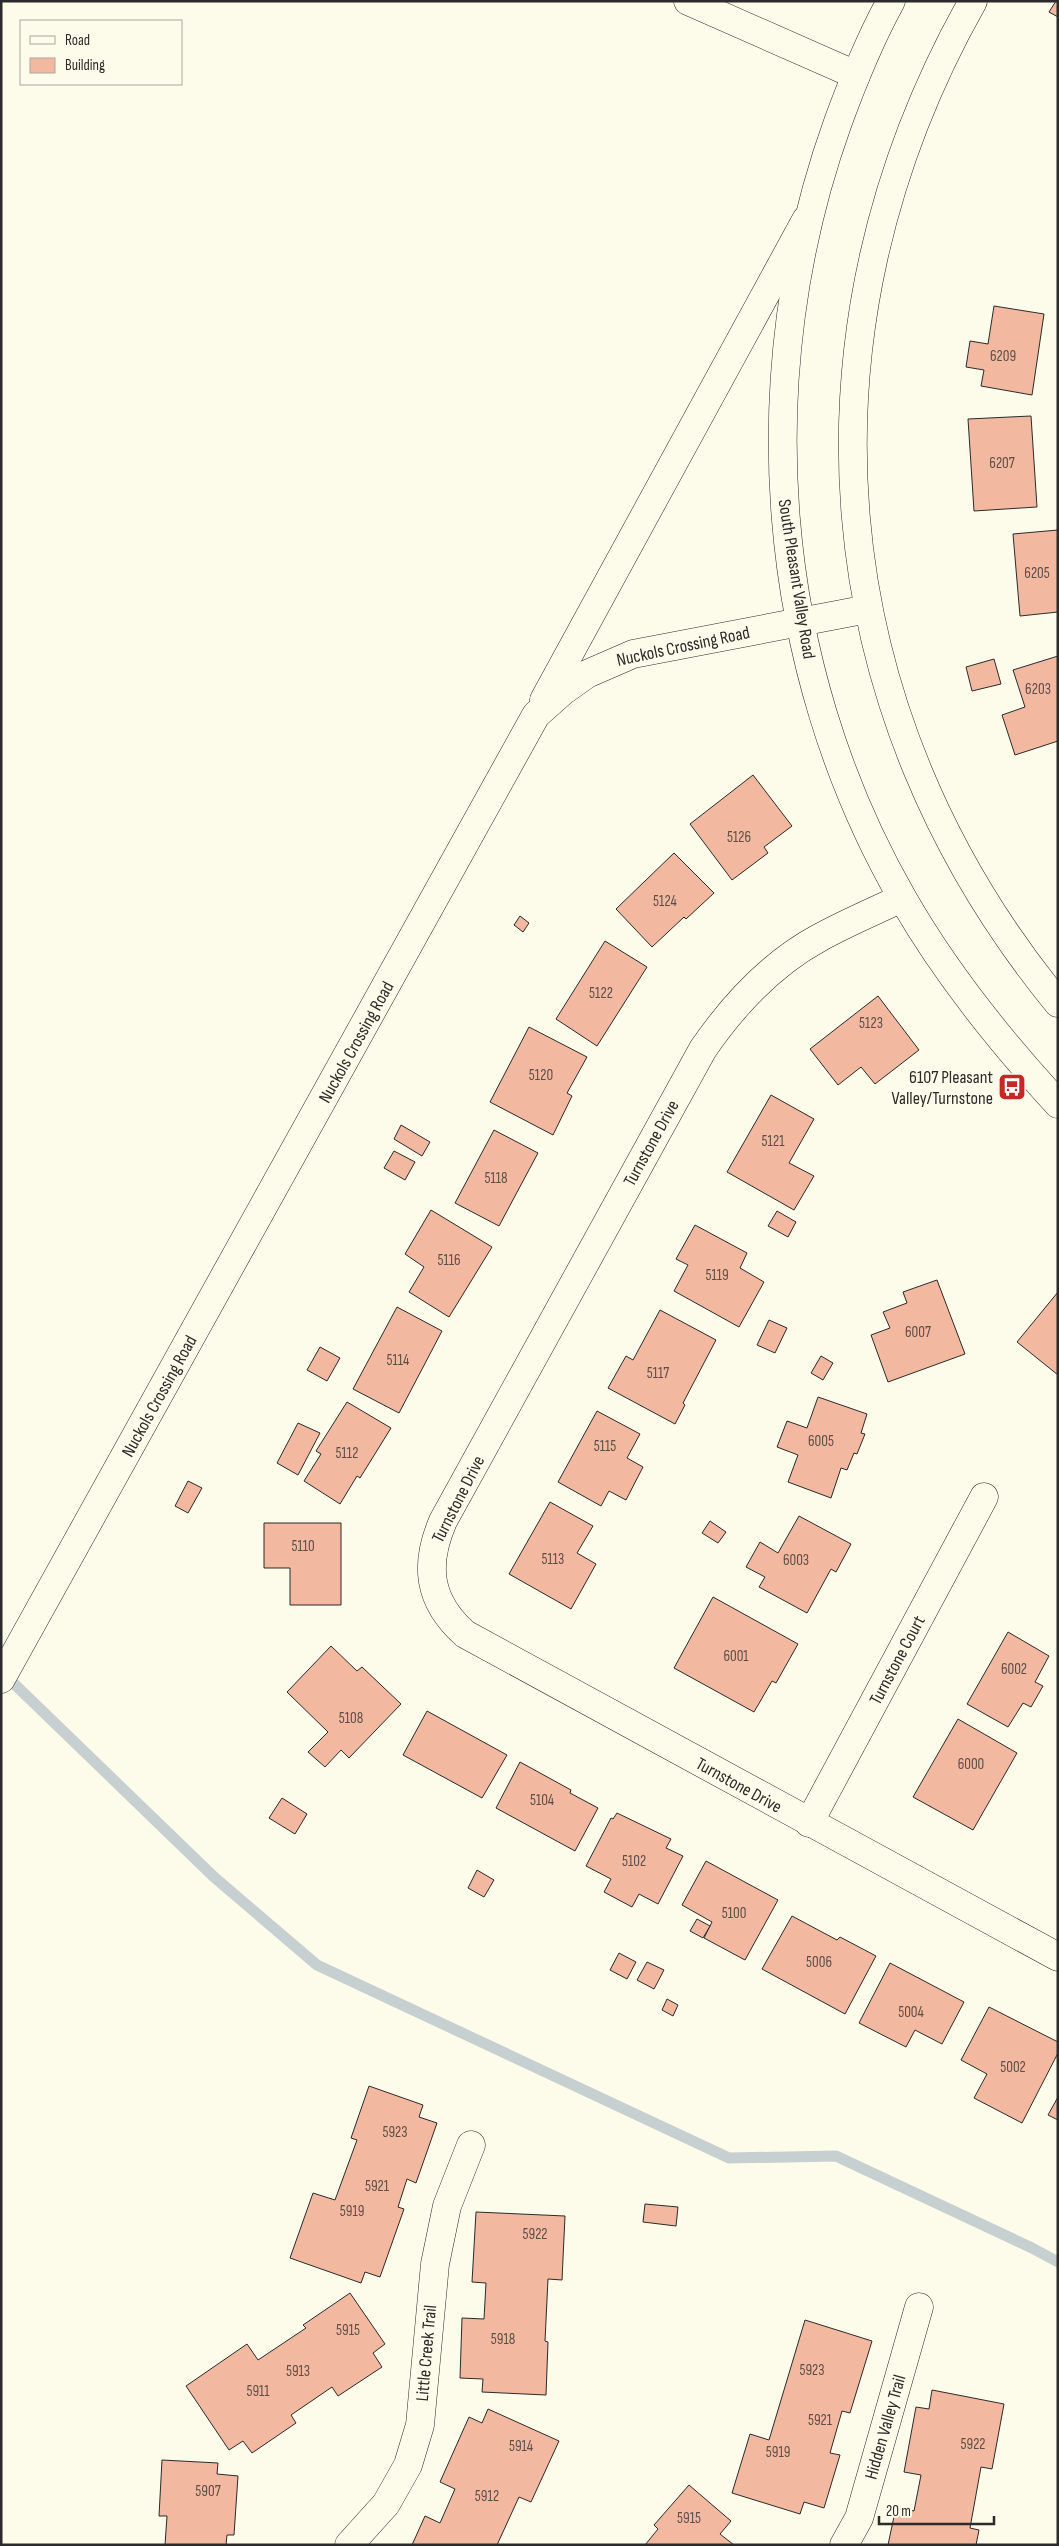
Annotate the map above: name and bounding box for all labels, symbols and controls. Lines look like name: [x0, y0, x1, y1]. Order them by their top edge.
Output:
legend: [20, 20, 182, 85]
text: Road: [65, 31, 90, 50]
text: Building: [65, 56, 105, 75]
house number: 6209: [990, 347, 1016, 366]
house number: 6207: [989, 454, 1015, 473]
street label: South Pleasant Valley Road: [774, 498, 820, 660]
house number: 6205: [1024, 564, 1050, 583]
street label: Nuckols Crossing Road: [615, 622, 752, 671]
house number: 6203: [1025, 680, 1051, 699]
house number: 5126: [727, 828, 751, 847]
house number: 5124: [653, 892, 677, 911]
street label: Nuckols Crossing Road: [314, 978, 398, 1107]
house number: 5122: [589, 984, 613, 1003]
house number: 5123: [859, 1014, 883, 1033]
house number: 5120: [529, 1066, 553, 1085]
place label: 6107 Pleasant Valley/Turnstone: [891, 1067, 993, 1109]
bus stop icon: 6107 Pleasant Valley/Turnstone: [997, 1072, 1027, 1102]
street label: Turnstone Drive: [619, 1097, 684, 1190]
house number: 5121: [762, 1132, 785, 1151]
house number: 5118: [484, 1169, 508, 1188]
house number: 5116: [437, 1251, 461, 1270]
house number: 5119: [705, 1266, 729, 1285]
house number: 6007: [905, 1323, 931, 1342]
street label: Nuckols Crossing Road: [117, 1332, 201, 1461]
house number: 5114: [387, 1351, 409, 1370]
house number: 5117: [647, 1364, 669, 1383]
house number: 6005: [808, 1432, 834, 1451]
house number: 5115: [594, 1437, 616, 1456]
house number: 5112: [336, 1444, 358, 1463]
street label: Turnstone Drive: [428, 1452, 489, 1546]
house number: 5110: [291, 1537, 315, 1556]
house number: 5113: [542, 1550, 564, 1569]
house number: 6003: [783, 1551, 809, 1570]
street label: Turnstone Court: [865, 1612, 930, 1708]
house number: 6001: [723, 1647, 749, 1666]
house number: 6002: [1001, 1660, 1027, 1679]
house number: 5108: [339, 1709, 363, 1728]
street label: Turnstone Drive: [692, 1753, 785, 1818]
house number: 6000: [958, 1755, 984, 1774]
house number: 5104: [530, 1791, 554, 1810]
house number: 5102: [622, 1852, 646, 1871]
house number: 5100: [722, 1904, 746, 1923]
house number: 5006: [806, 1953, 832, 1972]
house number: 5004: [898, 2003, 924, 2022]
house number: 5002: [1000, 2058, 1026, 2077]
house number: 5923: [382, 2123, 408, 2142]
house number: 5921: [365, 2177, 390, 2196]
house number: 5919: [340, 2202, 364, 2221]
house number: 5922: [522, 2225, 548, 2244]
street label: Little Creek Trail: [412, 2304, 441, 2402]
house number: 5915: [336, 2321, 360, 2340]
house number: 5918: [491, 2330, 515, 2349]
house number: 5923: [799, 2361, 825, 2380]
house number: 5913: [286, 2362, 310, 2381]
street label: Hidden Valley Trail: [861, 2372, 910, 2482]
house number: 5911: [246, 2382, 270, 2401]
house number: 5921: [808, 2411, 833, 2430]
house number: 5922: [960, 2435, 986, 2454]
house number: 5914: [509, 2437, 533, 2456]
house number: 5919: [766, 2443, 790, 2462]
house number: 5907: [195, 2482, 221, 2501]
house number: 5912: [475, 2487, 499, 2506]
scale bar: [879, 2494, 994, 2526]
text: 20 m: [886, 2502, 911, 2521]
house number: 5915: [677, 2509, 701, 2528]

